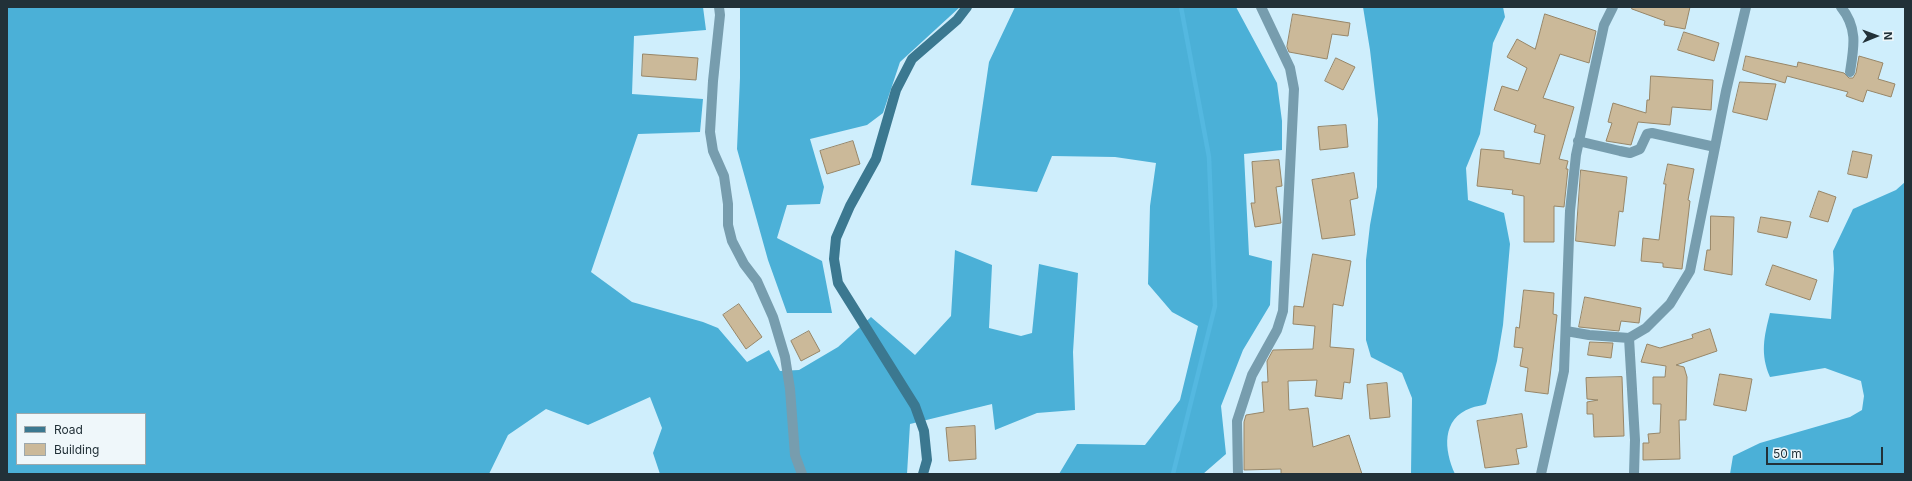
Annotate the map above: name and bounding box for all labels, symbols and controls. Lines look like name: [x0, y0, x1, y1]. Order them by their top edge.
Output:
north arrow: [1856, 16, 1896, 56]
text: N: [1881, 31, 1895, 40]
legend: [16, 413, 146, 465]
text: Road: [54, 422, 83, 437]
scale bar: [1768, 439, 1885, 465]
text: Building: [54, 442, 99, 457]
text: 50 m: [1773, 446, 1802, 461]

